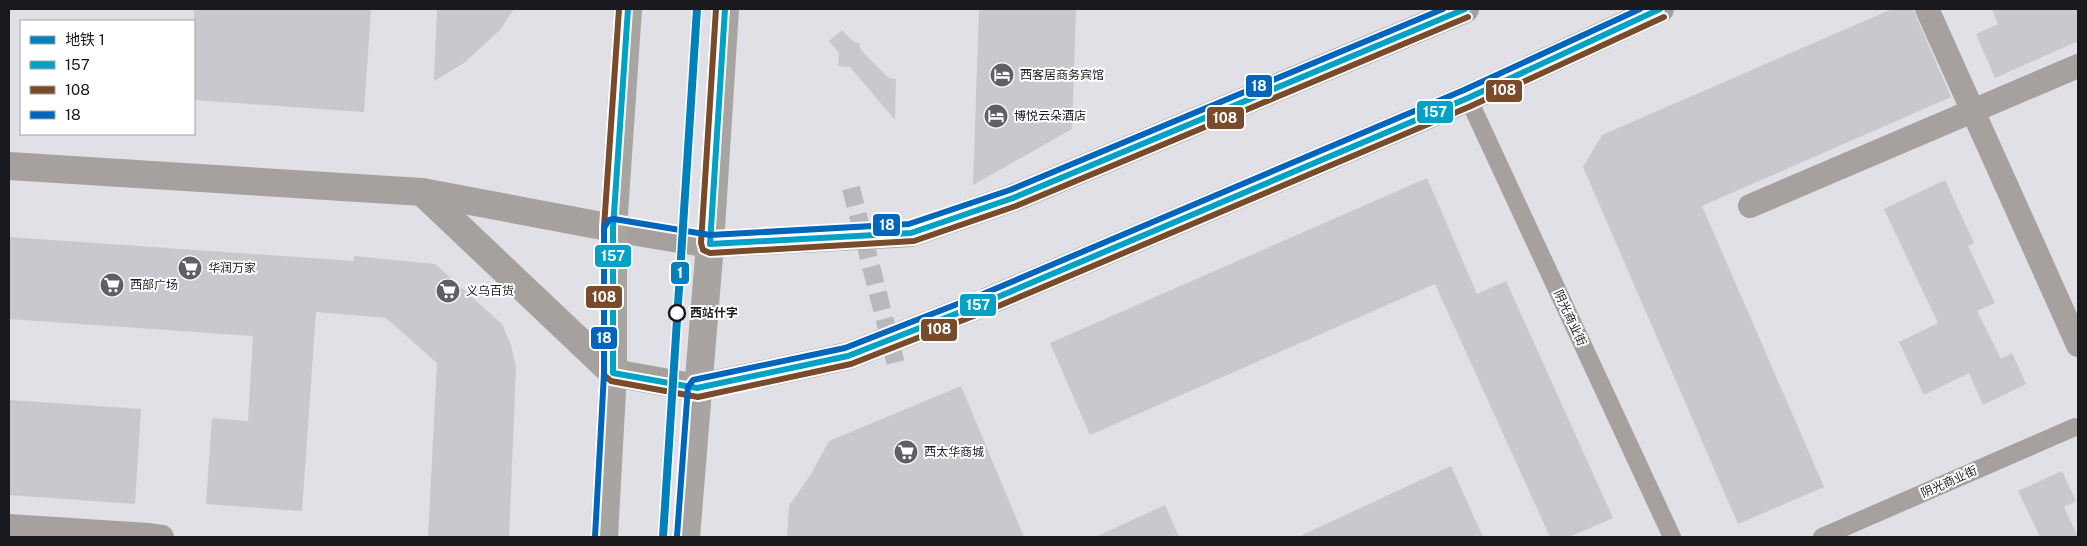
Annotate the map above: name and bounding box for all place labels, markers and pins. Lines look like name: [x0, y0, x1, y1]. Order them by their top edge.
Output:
hotel icon: 西客居商务宾馆: [989, 62, 1015, 88]
place label: 西客居商务宾馆: [1020, 68, 1104, 82]
hotel icon: 博悦云朵酒店: [983, 103, 1009, 129]
place label: 博悦云朵酒店: [1014, 109, 1086, 123]
supermarket icon: 华润万家: [177, 255, 203, 281]
place label: 华润万家: [208, 261, 256, 275]
supermarket icon: 西部广场: [99, 272, 125, 298]
place label: 西部广场: [130, 278, 178, 292]
supermarket icon: 义乌百货: [435, 278, 461, 304]
place label: 义乌百货: [466, 284, 514, 298]
marker: 西站什字: [668, 304, 686, 322]
place label: 西站什字: [690, 306, 738, 320]
supermarket icon: 西太华商城: [893, 439, 919, 465]
place label: 西太华商城: [924, 445, 984, 459]

